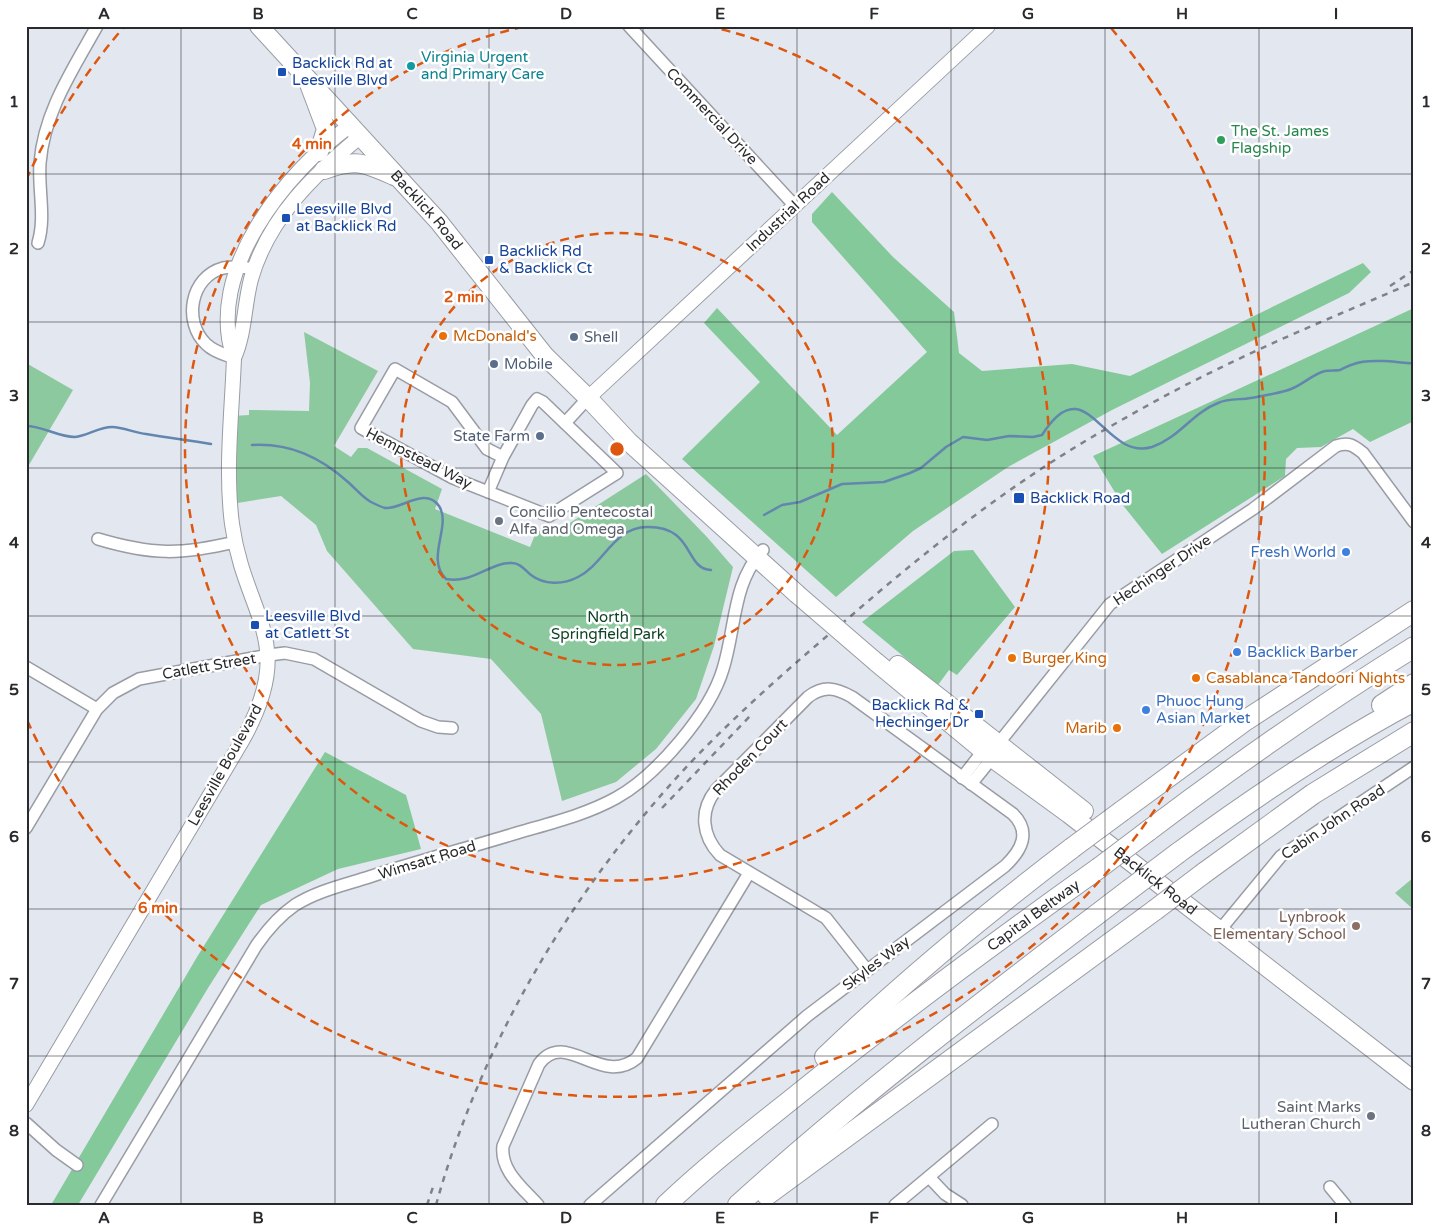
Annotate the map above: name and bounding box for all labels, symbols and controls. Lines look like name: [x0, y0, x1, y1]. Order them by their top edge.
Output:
text: A: [98, 4, 110, 24]
text: B: [252, 4, 264, 24]
text: C: [406, 4, 418, 24]
text: D: [560, 4, 572, 24]
text: E: [715, 4, 725, 24]
text: F: [869, 4, 879, 24]
text: G: [1022, 4, 1034, 24]
text: H: [1176, 4, 1188, 24]
text: I: [1334, 4, 1338, 24]
place label: Virginia Urgent and Primary Care: [421, 48, 544, 83]
place label: Backlick Rd at Leesville Blvd: [292, 54, 393, 89]
marker: Virginia Urgent and Primary Care: [405, 60, 417, 72]
street label: Commercial Drive: [663, 64, 761, 168]
marker: Backlick Rd at Leesville Blvd: [276, 66, 288, 78]
text: 1: [9, 92, 19, 112]
text: 1: [1421, 92, 1431, 112]
place label: The St. James Flagship: [1231, 122, 1329, 157]
marker: The St. James Flagship: [1215, 134, 1227, 146]
text: 4 min: [292, 135, 332, 153]
street label: Backlick Road: [387, 166, 467, 254]
street label: Industrial Road: [742, 169, 834, 255]
place label: Leesville Blvd at Backlick Rd: [296, 200, 397, 235]
marker: Leesville Blvd at Backlick Rd: [280, 212, 292, 224]
text: 2: [9, 239, 19, 259]
text: 2: [1421, 239, 1431, 259]
place label: Backlick Rd & Backlick Ct: [499, 242, 593, 277]
marker: Backlick Rd & Backlick Ct: [483, 254, 495, 266]
text: 2 min: [444, 288, 484, 306]
place label: McDonald's: [453, 327, 537, 345]
place label: Shell: [584, 328, 618, 346]
marker: McDonald's: [437, 330, 449, 342]
marker: Shell: [568, 331, 580, 343]
place label: Mobile: [504, 355, 553, 373]
marker: Mobile: [488, 358, 500, 370]
text: 3: [9, 386, 19, 406]
text: 3: [1421, 386, 1431, 406]
street label: Hempstead Way: [363, 423, 475, 493]
place label: State Farm: [453, 427, 530, 445]
marker: State Farm: [534, 430, 546, 442]
centre of rings: [608, 440, 626, 458]
place label: Backlick Road: [1030, 489, 1130, 507]
marker: Backlick Road: [1012, 491, 1026, 505]
place label: Concilio Pentecostal Alfa and Omega: [509, 503, 653, 538]
marker: Concilio Pentecostal Alfa and Omega: [493, 515, 505, 527]
street label: Hechinger Drive: [1110, 531, 1214, 609]
text: 4: [9, 533, 19, 553]
text: 4: [1421, 533, 1431, 553]
place label: Fresh World: [1250, 543, 1336, 561]
marker: Fresh World: [1340, 546, 1352, 558]
place label: Leesville Blvd at Catlett St: [265, 607, 361, 642]
park label: North Springfield Park: [551, 608, 665, 643]
marker: Leesville Blvd at Catlett St: [249, 619, 261, 631]
place label: Backlick Barber: [1247, 643, 1358, 661]
marker: Backlick Barber: [1231, 646, 1243, 658]
street label: Catlett Street: [161, 649, 258, 683]
place label: Burger King: [1022, 649, 1107, 667]
marker: Burger King: [1006, 652, 1018, 664]
place label: Casablanca Tandoori Nights: [1206, 669, 1405, 687]
marker: Casablanca Tandoori Nights: [1190, 672, 1202, 684]
text: 5: [9, 680, 19, 700]
text: 5: [1421, 680, 1431, 700]
place label: Phuoc Hung Asian Market: [1156, 692, 1251, 727]
place label: Backlick Rd & Hechinger Dr: [871, 696, 969, 731]
street label: Leesville Boulevard: [184, 701, 266, 829]
marker: Phuoc Hung Asian Market: [1140, 704, 1152, 716]
marker: Backlick Rd & Hechinger Dr: [973, 708, 985, 720]
street label: Rhoden Court: [709, 715, 791, 799]
place label: Marib: [1065, 719, 1107, 737]
marker: Marib: [1111, 722, 1123, 734]
street label: Cabin John Road: [1278, 781, 1388, 863]
text: 6: [9, 827, 19, 847]
text: 6: [1421, 827, 1431, 847]
street label: Wimsatt Road: [376, 837, 478, 883]
street label: Backlick Road: [1110, 843, 1201, 919]
street label: Capital Beltway: [983, 876, 1083, 955]
text: 6 min: [138, 899, 178, 917]
place label: Lynbrook Elementary School: [1213, 908, 1346, 943]
marker: Lynbrook Elementary School: [1350, 920, 1362, 932]
street label: Skyles Way: [839, 932, 913, 994]
text: 7: [9, 974, 19, 994]
text: 7: [1421, 974, 1431, 994]
place label: Saint Marks Lutheran Church: [1241, 1098, 1361, 1133]
marker: Saint Marks Lutheran Church: [1365, 1110, 1377, 1122]
text: 8: [9, 1121, 19, 1141]
text: 8: [1421, 1121, 1431, 1141]
text: A: [98, 1208, 110, 1228]
text: B: [252, 1208, 264, 1228]
text: C: [406, 1208, 418, 1228]
text: D: [560, 1208, 572, 1228]
text: E: [715, 1208, 725, 1228]
text: F: [869, 1208, 879, 1228]
text: G: [1022, 1208, 1034, 1228]
text: H: [1176, 1208, 1188, 1228]
text: I: [1334, 1208, 1338, 1228]

